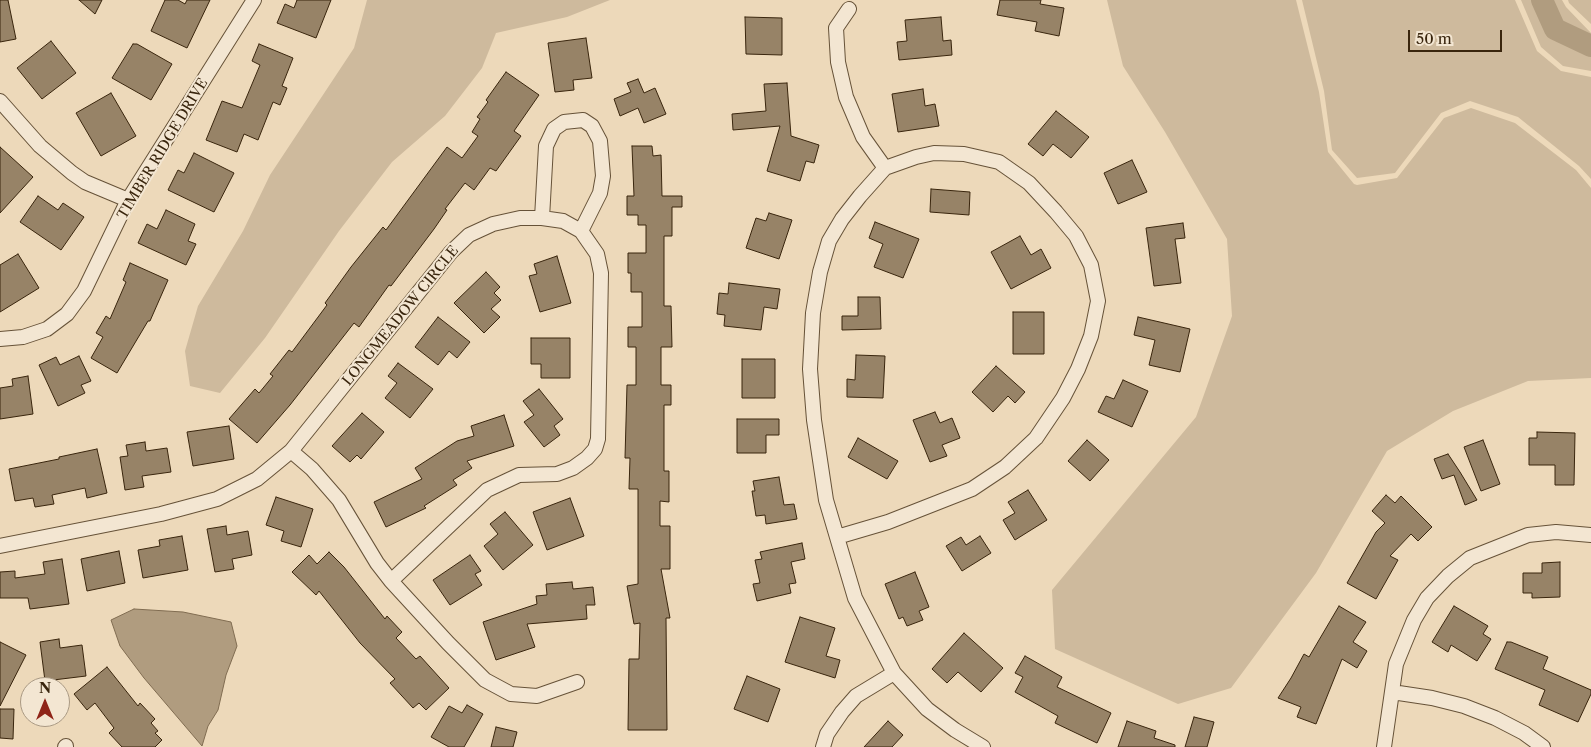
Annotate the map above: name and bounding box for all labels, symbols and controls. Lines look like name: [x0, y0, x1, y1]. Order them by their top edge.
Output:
scale bar: [1411, 20, 1505, 52]
text: 50 m: [1416, 29, 1452, 48]
street label: TIMBER RIDGE DRIVE: [114, 76, 212, 222]
street label: LONGMEADOW CIRCLE: [339, 243, 463, 389]
north arrow: [20, 677, 70, 727]
text: N: [39, 679, 51, 697]

